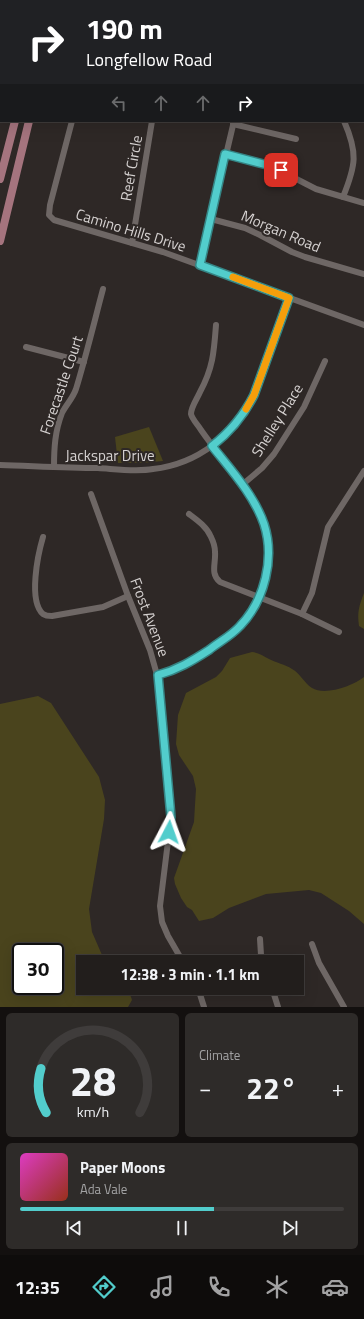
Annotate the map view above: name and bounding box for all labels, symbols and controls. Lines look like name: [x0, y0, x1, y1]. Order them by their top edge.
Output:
text: 190 m: [86, 7, 163, 50]
icon: right: [20, 16, 72, 68]
text: Longfellow Road: [86, 46, 212, 73]
icon: left: [108, 92, 130, 114]
icon: ahead: [150, 92, 172, 114]
icon: ahead: [192, 92, 214, 114]
icon: right: [234, 92, 256, 114]
street label: Reef Circle: [114, 133, 148, 203]
pin: [264, 153, 298, 187]
icon: arrive: [270, 159, 292, 181]
street label: Camino Hills Drive: [73, 202, 189, 258]
street label: Morgan Road: [238, 204, 324, 258]
street label: Forecastle Court: [33, 332, 89, 438]
street label: Shelley Place: [245, 379, 309, 461]
street label: Jackspar Drive: [65, 444, 155, 467]
street label: Frost Avenue: [124, 574, 176, 660]
position arrow: [148, 811, 190, 853]
speed limit sign: 30: [12, 943, 64, 995]
text: 12:38 · 3 min · 1.1 km: [120, 963, 260, 986]
text: Climate: [199, 1045, 240, 1065]
text: 28: [69, 1049, 116, 1112]
text: 22°: [246, 1065, 297, 1111]
text: −: [199, 1071, 211, 1105]
text: +: [332, 1071, 344, 1105]
text: km/h: [76, 1101, 109, 1123]
text: Paper Moons: [80, 1156, 165, 1179]
text: Ada Vale: [80, 1179, 127, 1199]
icon: previous: [63, 1217, 85, 1239]
icon: pause: [171, 1217, 193, 1239]
icon: next: [279, 1217, 301, 1239]
icon: directions: [90, 1273, 118, 1301]
icon: music: [148, 1273, 176, 1301]
icon: phone: [205, 1273, 233, 1301]
icon: climate: [263, 1273, 291, 1301]
icon: car: [321, 1273, 349, 1301]
text: 12:35: [15, 1274, 60, 1301]

